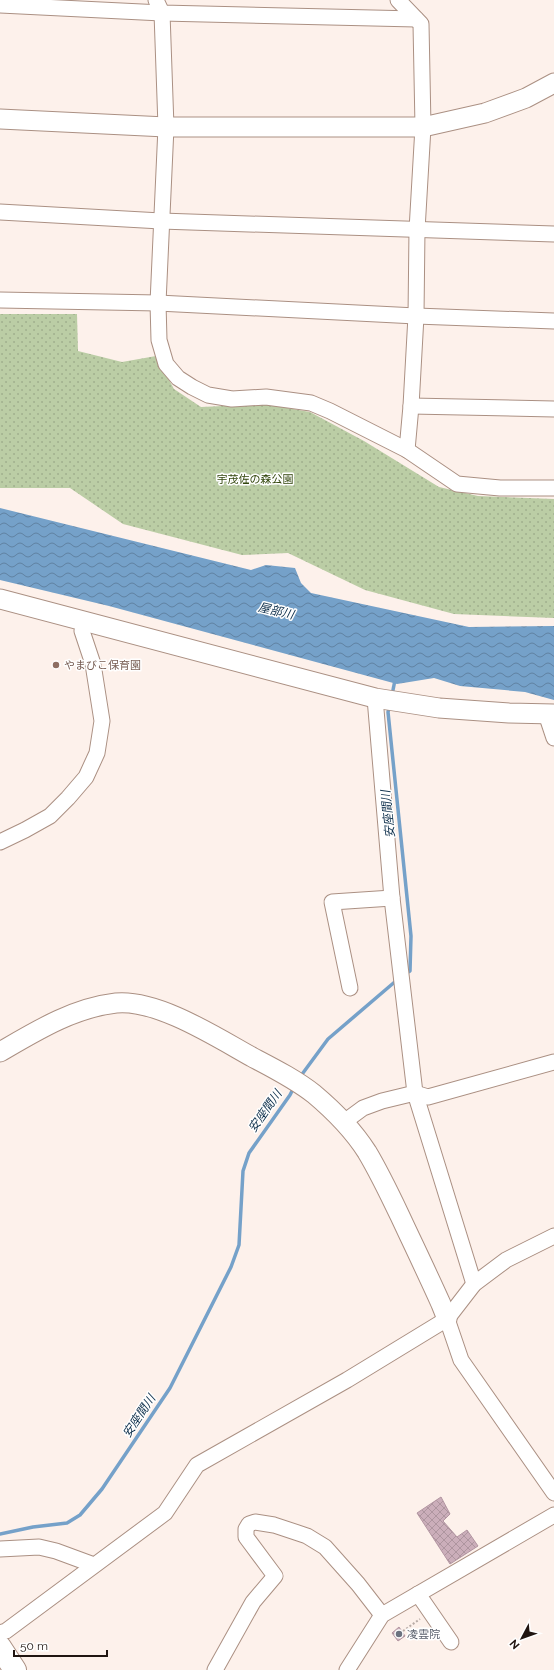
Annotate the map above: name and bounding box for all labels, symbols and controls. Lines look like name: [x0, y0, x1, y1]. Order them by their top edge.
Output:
park label: 宇茂佐の森公園: [217, 473, 294, 486]
water label: 屋部川: [257, 600, 297, 622]
place label: やまびこ保育園: [64, 659, 141, 672]
marker: やまびこ保育園: [51, 660, 61, 670]
water label: 安座間川: [378, 787, 397, 839]
water label: 安座間川: [245, 1086, 286, 1135]
water label: 安座間川: [120, 1391, 159, 1440]
north arrow: [502, 1618, 542, 1658]
place label: 凌雲院: [407, 1628, 440, 1641]
marker: 凌雲院: [394, 1629, 404, 1639]
scale bar: [14, 1632, 107, 1658]
text: N: [507, 1637, 522, 1652]
text: 50 m: [20, 1639, 48, 1653]

